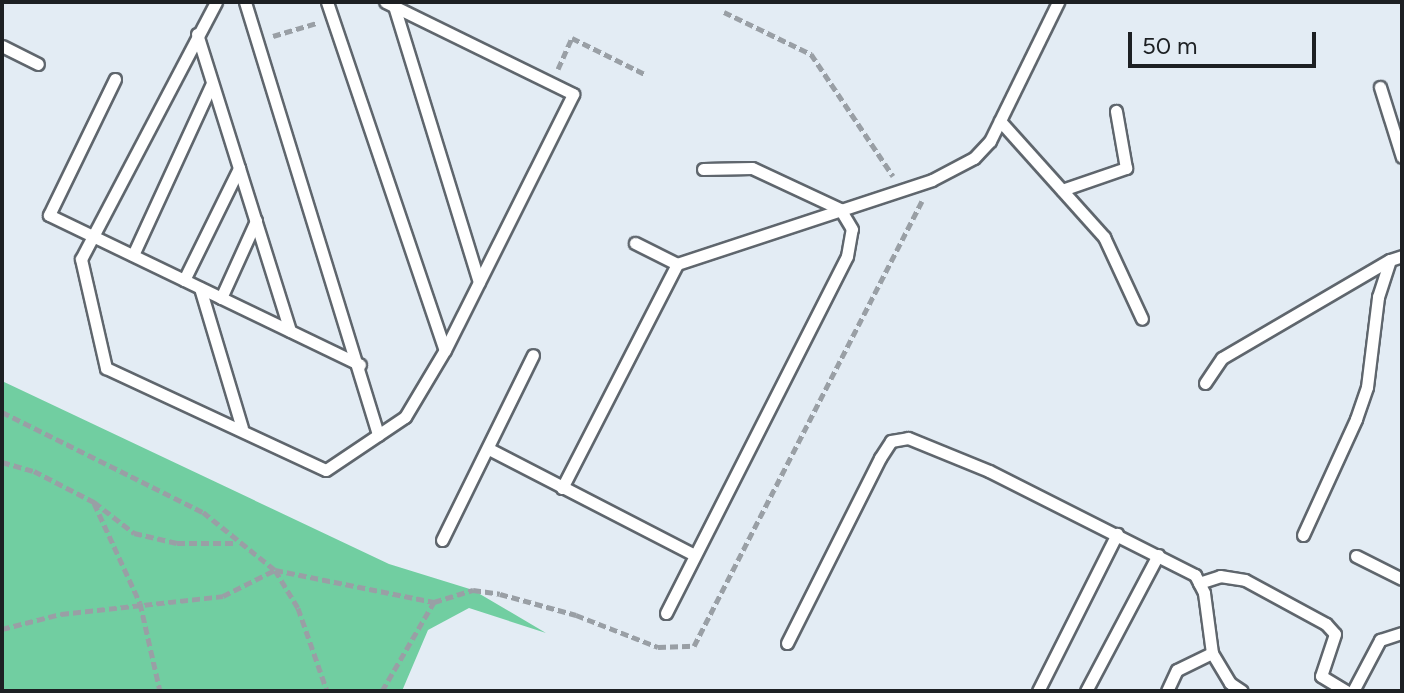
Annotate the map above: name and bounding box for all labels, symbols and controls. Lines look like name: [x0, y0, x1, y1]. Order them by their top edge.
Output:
scale bar: [1132, 16, 1320, 66]
text: 50 m: [1142, 31, 1198, 60]

